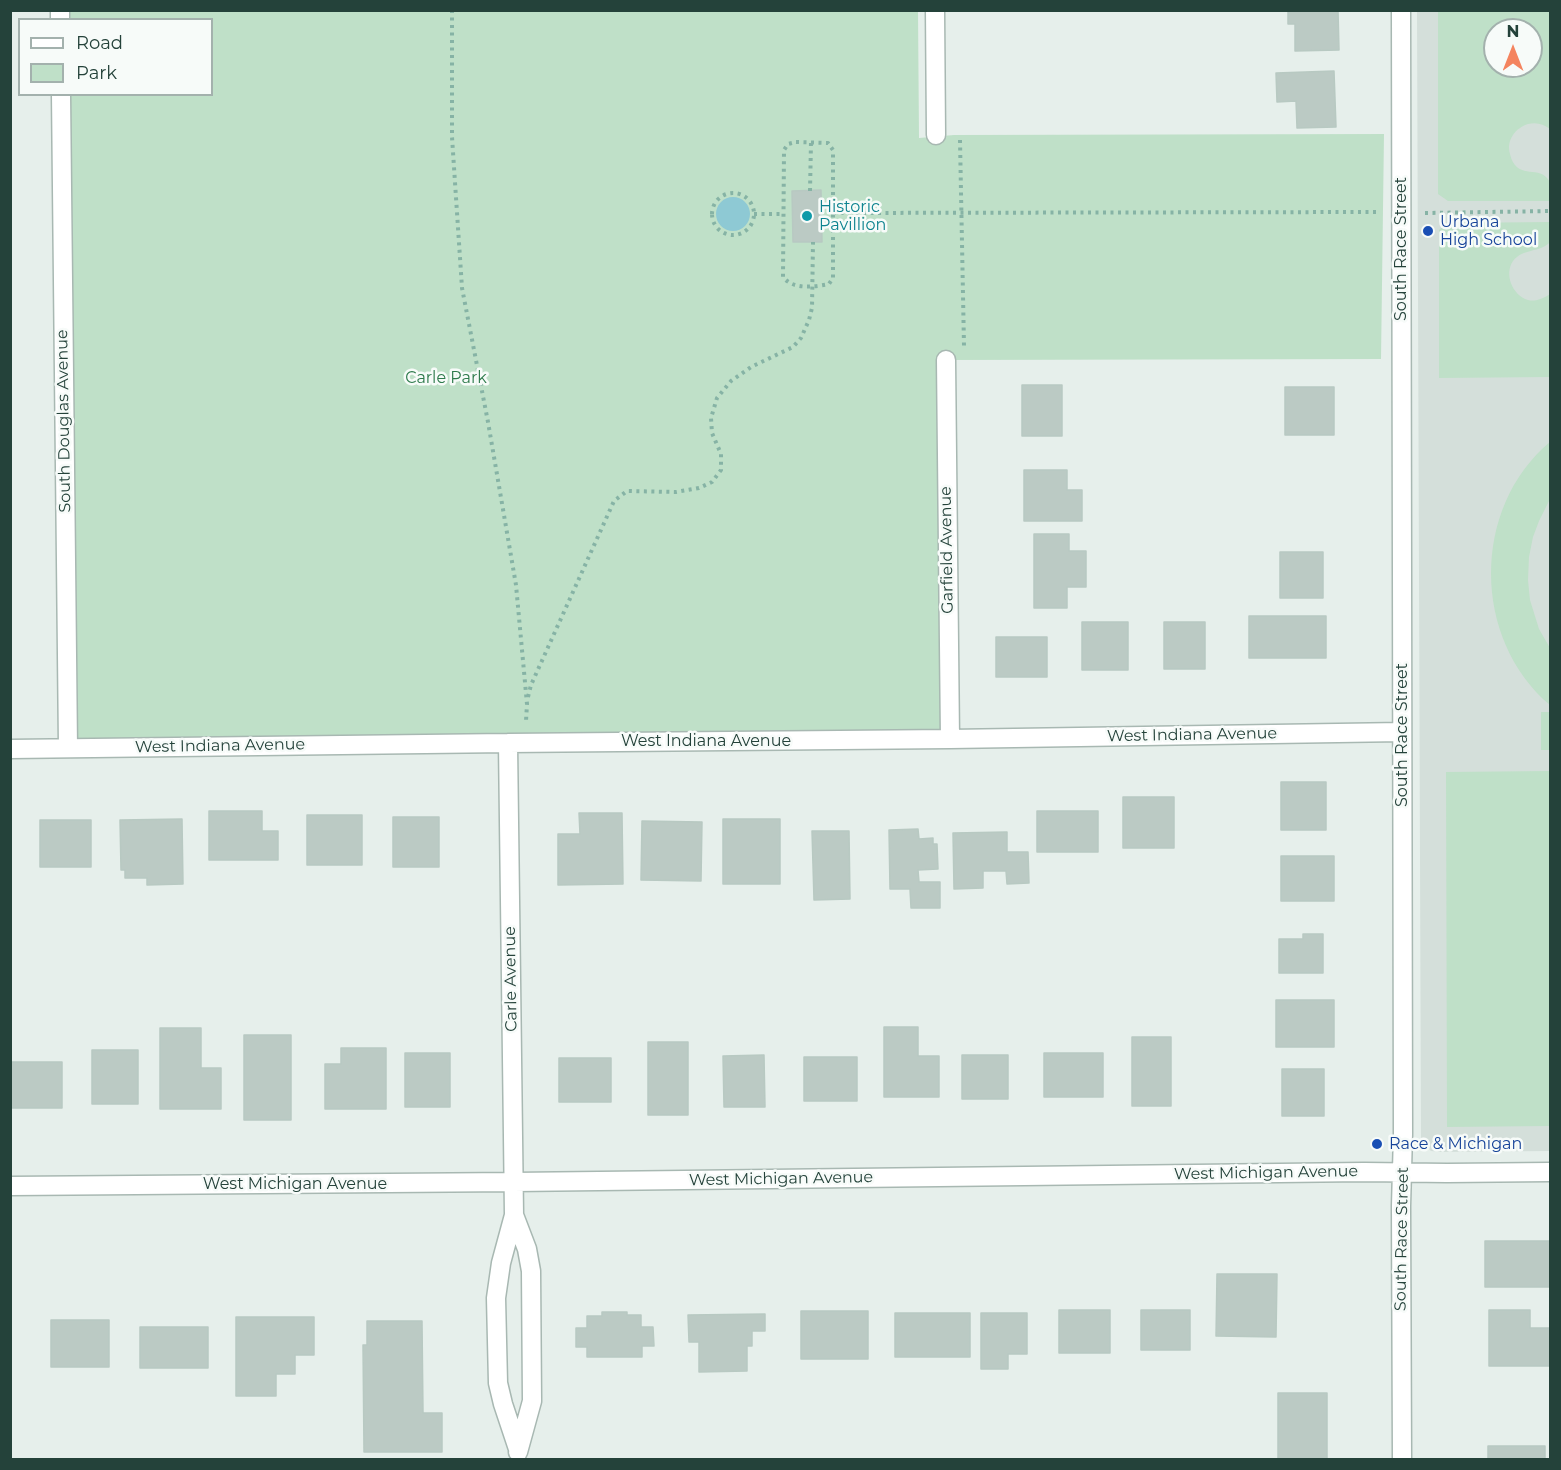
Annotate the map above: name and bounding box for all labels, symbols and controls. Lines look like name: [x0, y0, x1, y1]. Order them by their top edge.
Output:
legend: [18, 18, 213, 96]
north arrow: [1483, 18, 1543, 78]
text: N: [1507, 22, 1519, 41]
text: Road: [76, 32, 123, 54]
text: Park: [76, 62, 117, 84]
street label: South Race Street: [1391, 177, 1411, 321]
place label: Historic Pavillion: [819, 197, 886, 235]
marker: Historic Pavillion: [800, 209, 814, 223]
place label: Urbana High School: [1440, 212, 1537, 250]
marker: Urbana High School: [1421, 224, 1435, 238]
street label: South Douglas Avenue: [53, 329, 75, 513]
park label: Carle Park: [405, 368, 487, 388]
street label: Garfield Avenue: [936, 486, 958, 614]
street label: South Race Street: [1392, 663, 1412, 807]
street label: West Indiana Avenue: [1107, 724, 1277, 746]
street label: West Indiana Avenue: [621, 731, 791, 751]
street label: West Indiana Avenue: [135, 735, 305, 757]
street label: Carle Avenue: [500, 926, 522, 1032]
place label: Race & Michigan: [1389, 1134, 1522, 1154]
marker: Race & Michigan: [1370, 1137, 1384, 1151]
street label: West Michigan Avenue: [1174, 1162, 1358, 1184]
street label: South Race Street: [1391, 1167, 1413, 1311]
street label: West Michigan Avenue: [689, 1168, 873, 1190]
street label: West Michigan Avenue: [203, 1174, 387, 1194]

